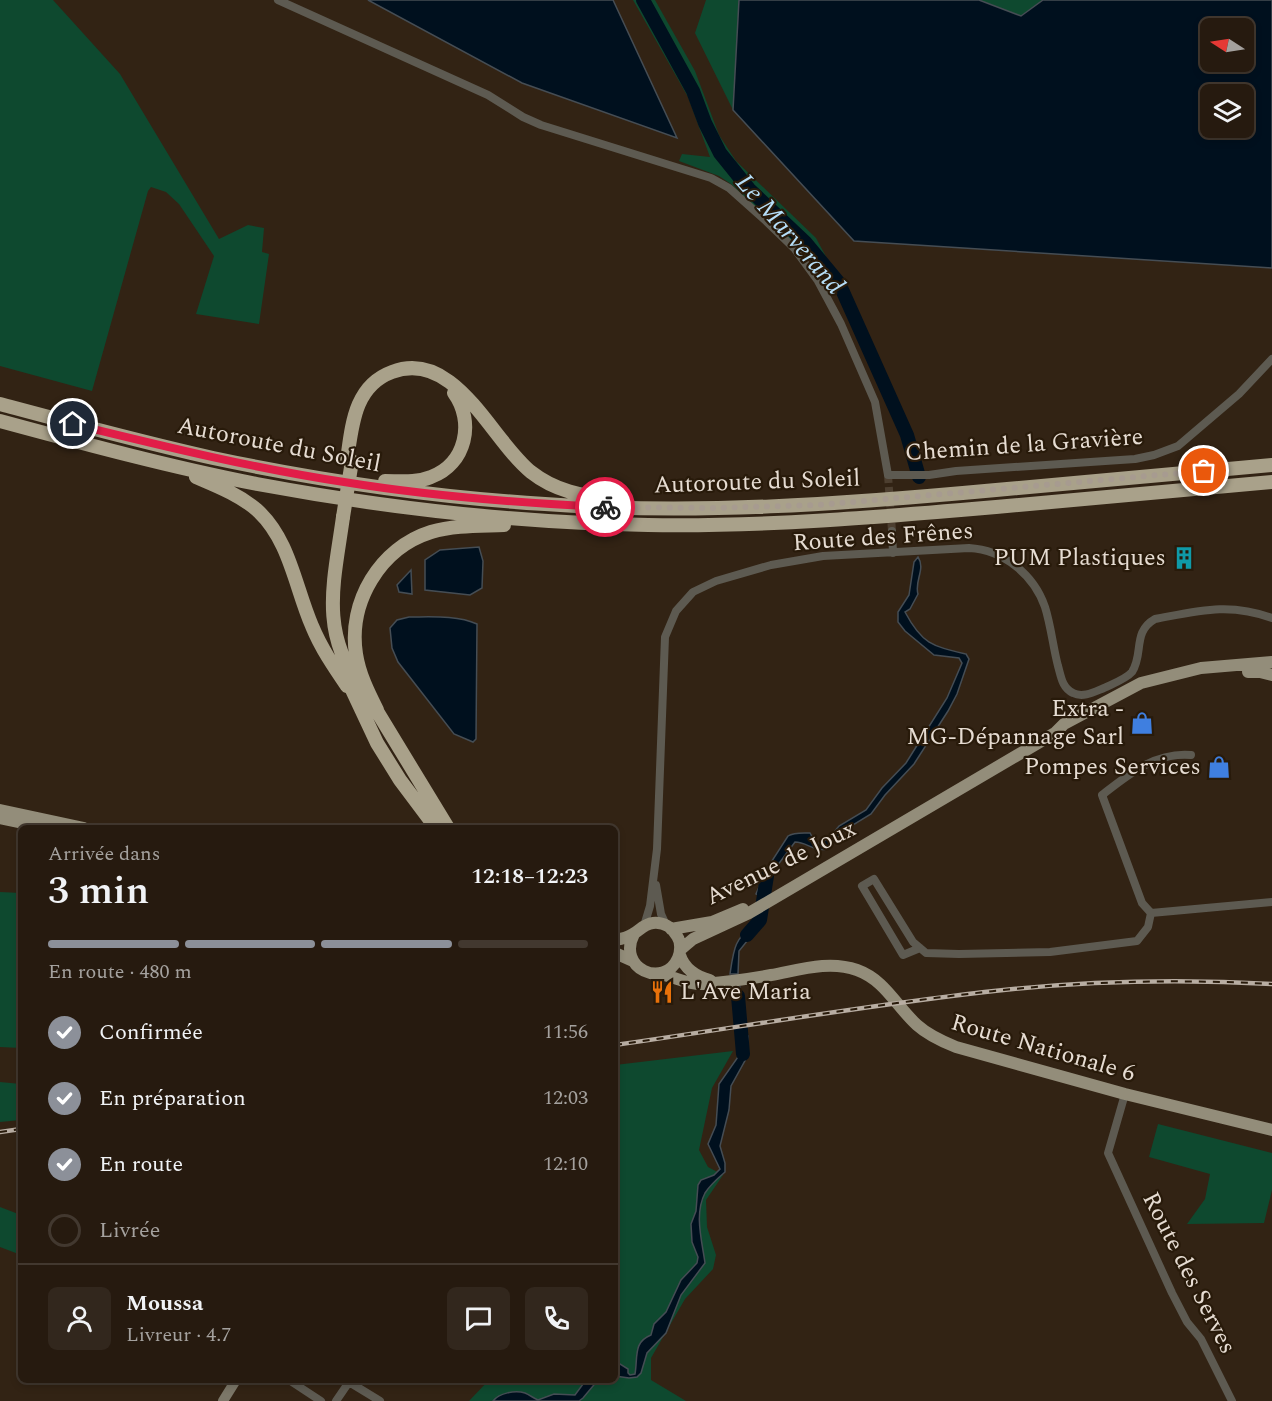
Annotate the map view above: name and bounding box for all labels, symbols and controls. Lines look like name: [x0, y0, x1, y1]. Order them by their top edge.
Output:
north arrow: [1200, 18, 1254, 72]
map controls: [1200, 18, 1254, 138]
button: layers: [1200, 84, 1254, 138]
water label: Le Marverand: [726, 164, 854, 304]
pin: [47, 398, 98, 449]
icon: home: [56, 407, 89, 440]
street label: Autoroute du Soleil: [174, 408, 384, 482]
street label: Chemin de la Gravière: [904, 419, 1144, 471]
pin: [1178, 445, 1229, 496]
icon: bag: [1187, 454, 1220, 487]
street label: Autoroute du Soleil: [653, 460, 861, 504]
courier: [575, 477, 635, 537]
icon: bike: [589, 491, 622, 524]
street label: Route des Frênes: [792, 513, 974, 561]
place label: PUM Plastiques: [993, 540, 1166, 576]
building icon: PUM Plastiques: [1171, 545, 1197, 571]
place label: Extra - MG-Dépannage Sarl: [907, 691, 1124, 755]
shop icon: Extra - MG-Dépannage Sarl: [1129, 710, 1155, 736]
place label: Pompes Services: [1024, 749, 1201, 785]
shop icon: Pompes Services: [1206, 754, 1232, 780]
street label: Avenue de Joux: [700, 811, 862, 915]
text: Arrivée dans: [48, 839, 160, 869]
text: 12:18–12:23: [471, 860, 588, 893]
text: 3 min: [48, 862, 149, 921]
text: En route · 480 m: [48, 957, 192, 987]
place label: L'Ave Maria: [680, 974, 811, 1010]
restaurant icon: L'Ave Maria: [649, 979, 675, 1005]
street label: Route Nationale 6: [947, 1004, 1139, 1092]
icon: check: [48, 1016, 81, 1049]
text: Confirmée: [99, 1016, 203, 1049]
text: 11:56: [543, 1017, 588, 1047]
icon: check: [48, 1082, 81, 1115]
text: En préparation: [99, 1082, 246, 1115]
text: 12:03: [543, 1083, 588, 1113]
icon: check: [48, 1148, 81, 1181]
text: En route: [99, 1148, 183, 1181]
text: 12:10: [543, 1149, 588, 1179]
street label: Route des Serves: [1133, 1186, 1245, 1360]
text: Livrée: [99, 1214, 160, 1247]
button: person: [48, 1287, 111, 1350]
text: Moussa: [126, 1287, 203, 1320]
button: chat: [447, 1287, 510, 1350]
button: phone: [525, 1287, 588, 1350]
text: Livreur · 4.7: [126, 1320, 231, 1350]

